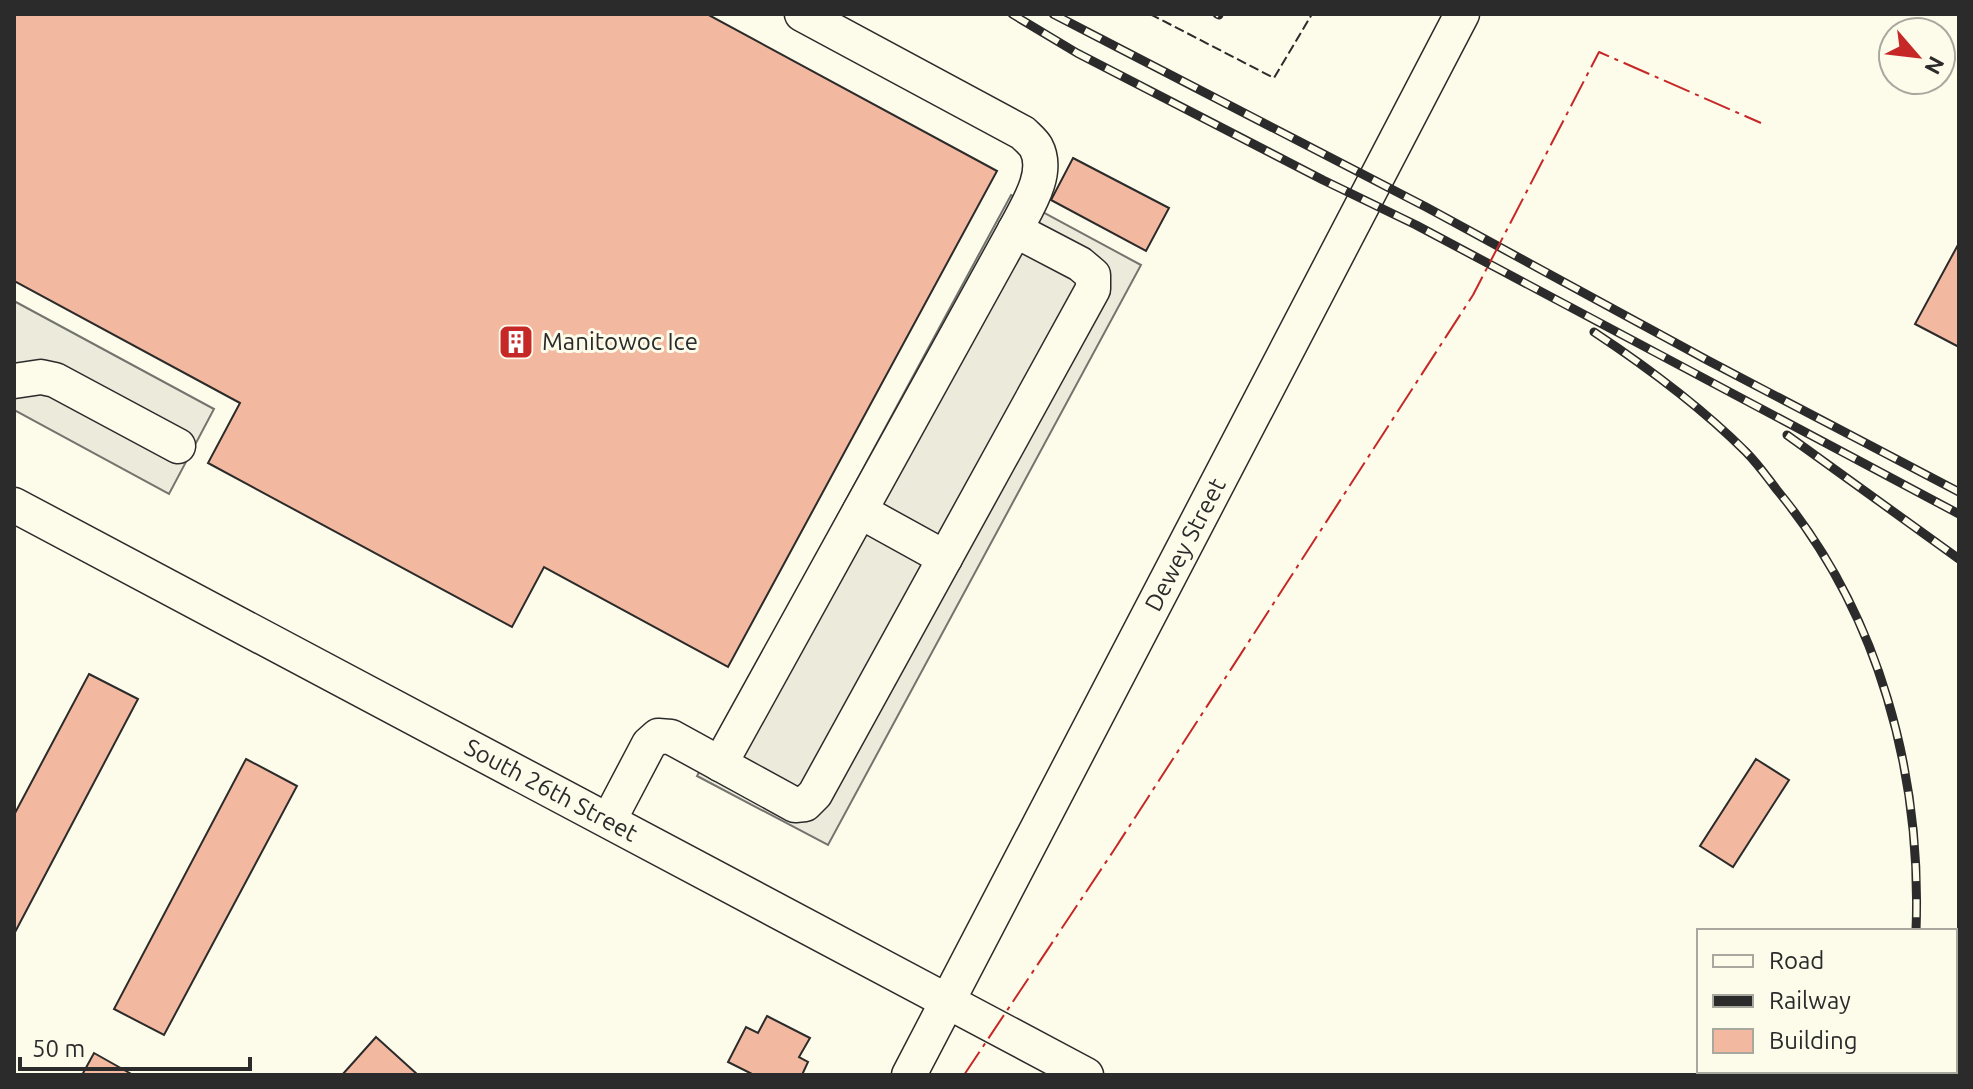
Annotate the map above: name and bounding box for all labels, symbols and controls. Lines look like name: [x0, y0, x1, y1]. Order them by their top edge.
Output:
north arrow: [1877, 16, 1957, 96]
text: N: [1920, 53, 1950, 79]
building icon: Manitowoc Ice: [497, 323, 535, 361]
place label: Manitowoc Ice: [542, 328, 698, 355]
street label: Dewey Street: [1139, 473, 1231, 616]
street label: South 26th Street: [460, 733, 643, 847]
legend: [1697, 929, 1957, 1073]
text: Road: [1769, 947, 1824, 974]
text: Railway: [1769, 987, 1851, 1014]
scale bar: [20, 1021, 250, 1071]
text: Building: [1769, 1027, 1857, 1054]
text: 50 m: [32, 1035, 85, 1062]

